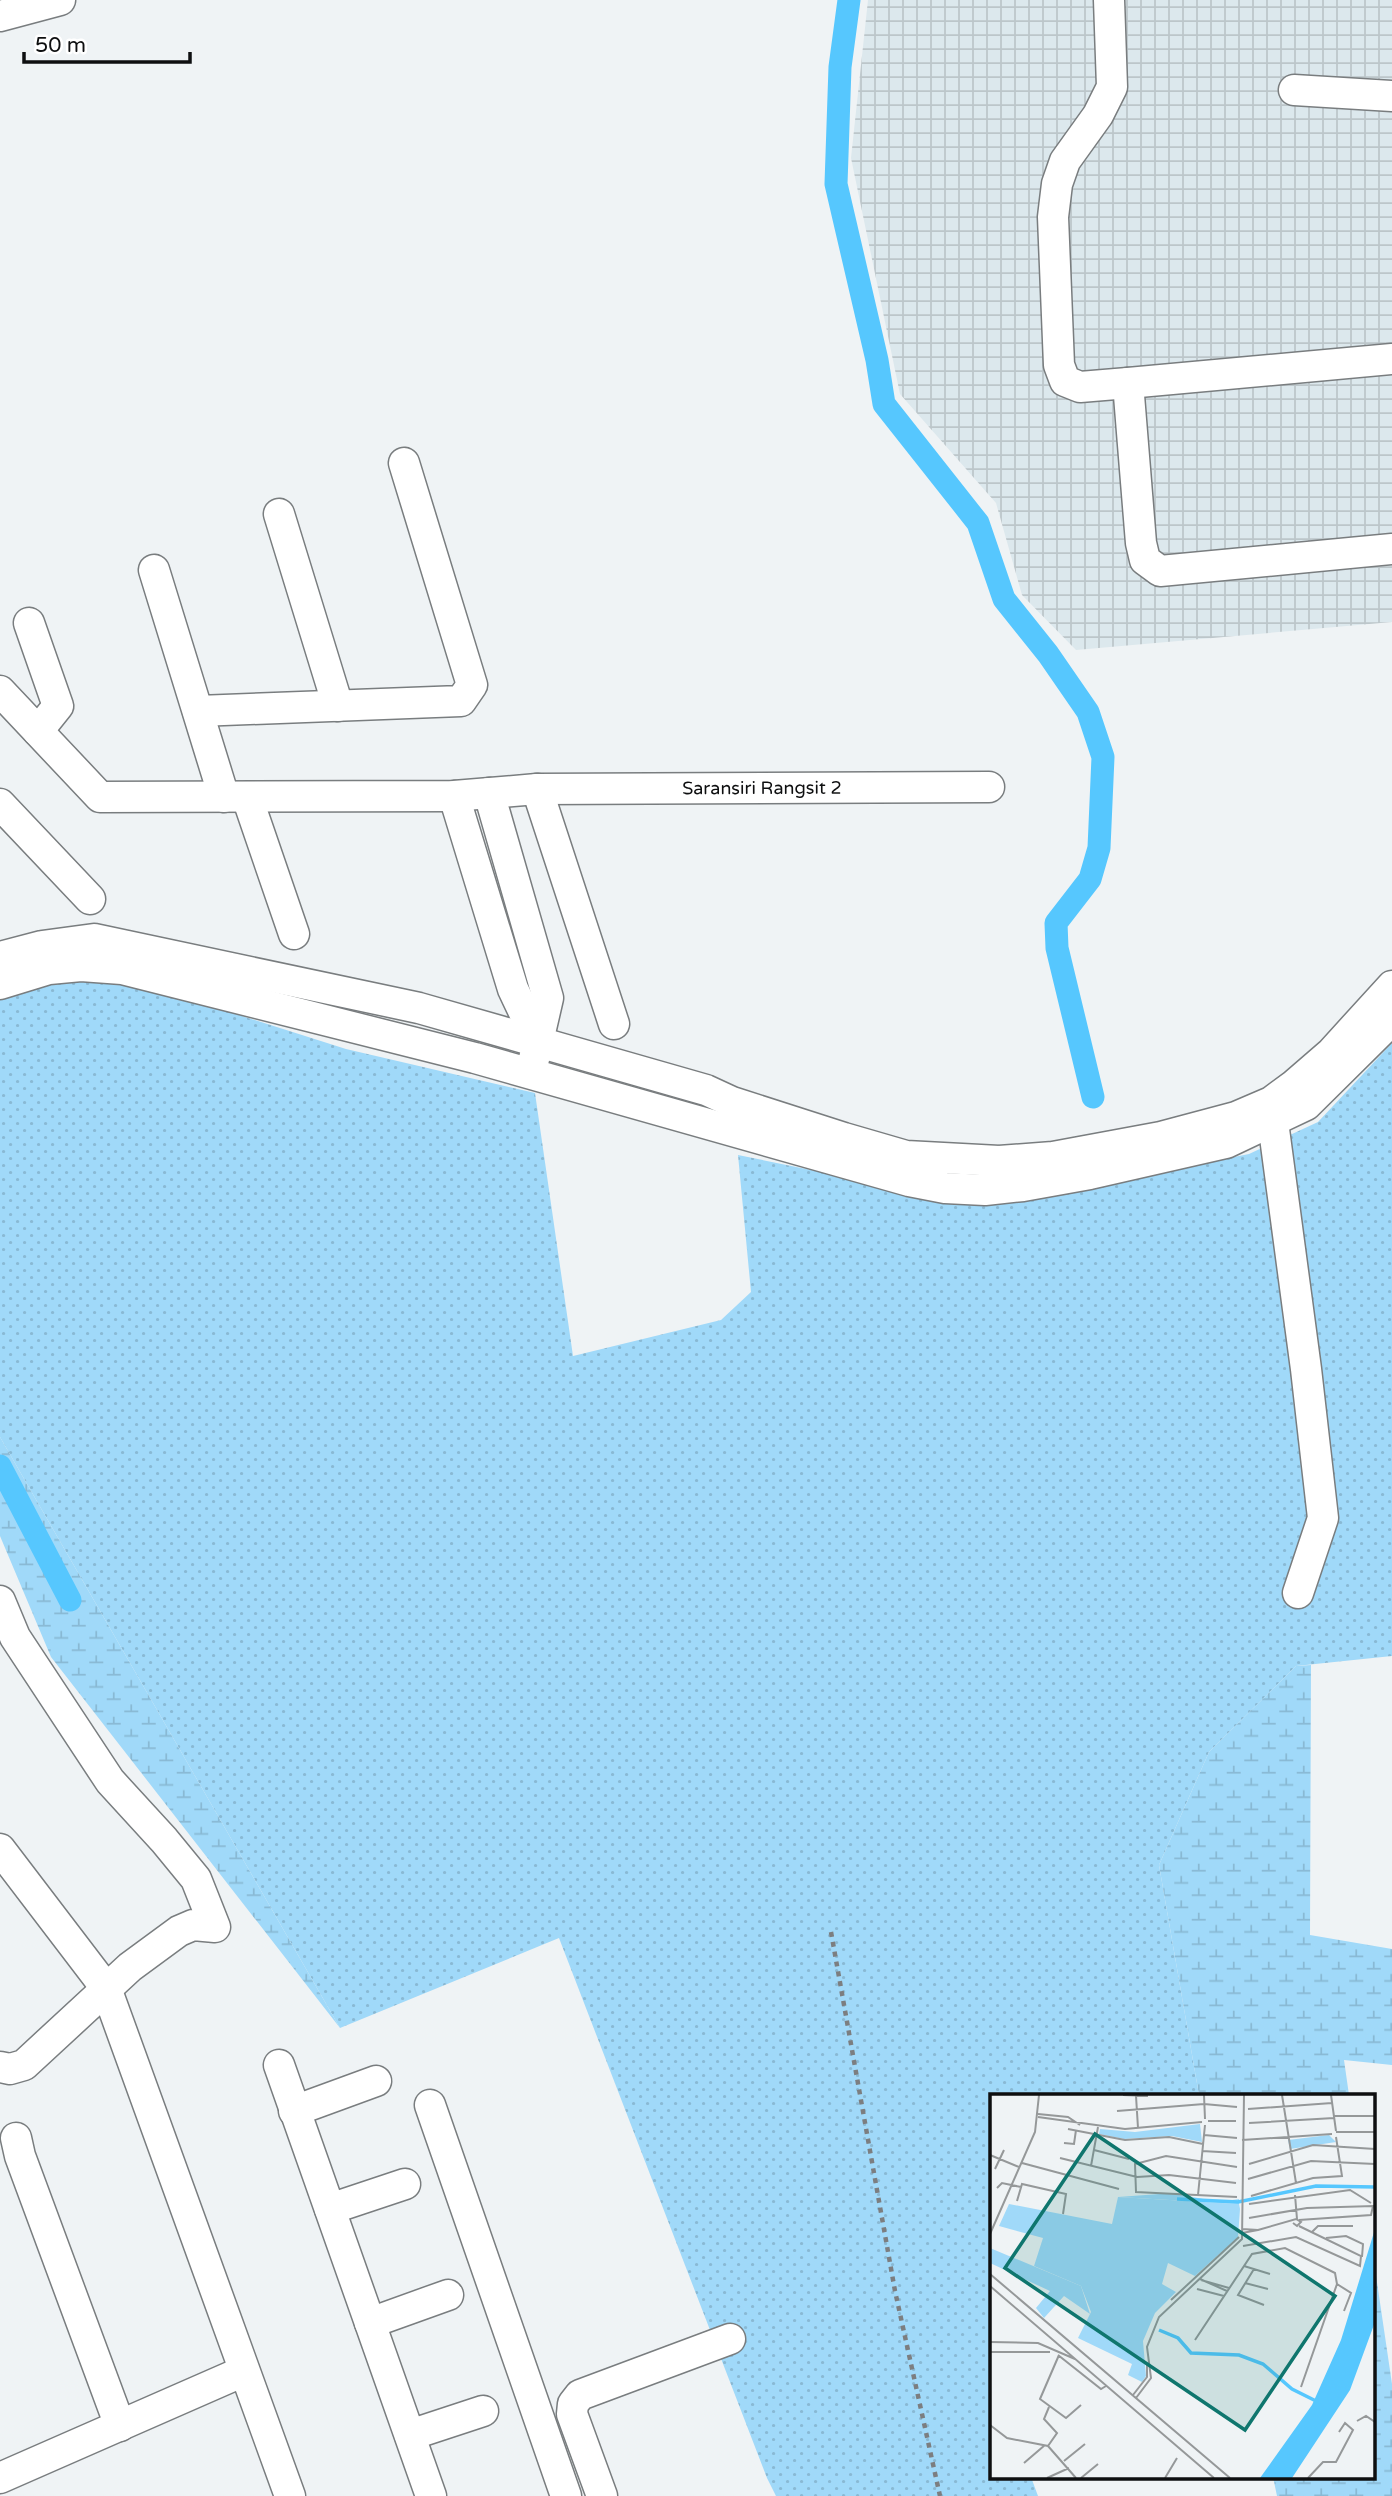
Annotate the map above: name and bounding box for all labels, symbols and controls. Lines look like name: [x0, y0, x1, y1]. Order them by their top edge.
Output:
scale bar: [24, 21, 191, 65]
text: 50 m: [35, 33, 86, 58]
street label: Saransiri Rangsit 2: [682, 777, 842, 799]
inset map: [990, 2094, 1374, 2478]

